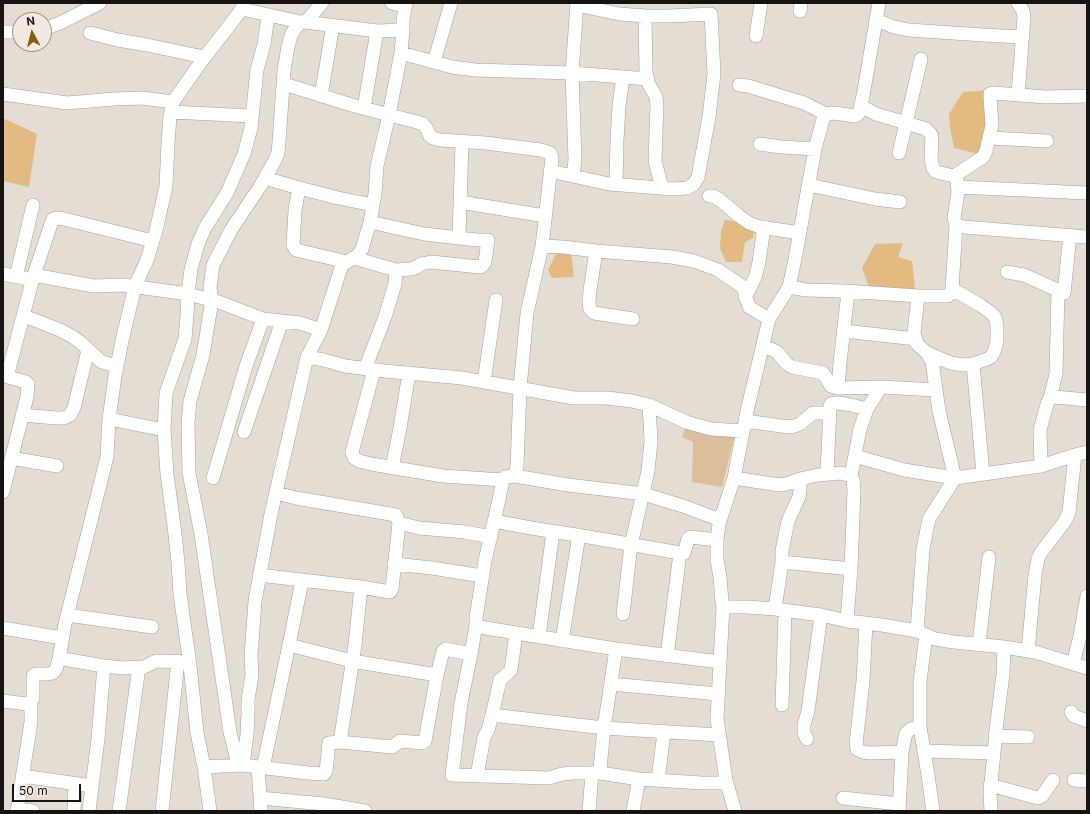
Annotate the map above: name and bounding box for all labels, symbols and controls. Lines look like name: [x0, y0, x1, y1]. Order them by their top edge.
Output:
north arrow: [12, 12, 52, 52]
text: N: [26, 14, 36, 29]
scale bar: [14, 776, 83, 802]
text: 50 m: [19, 783, 48, 798]

